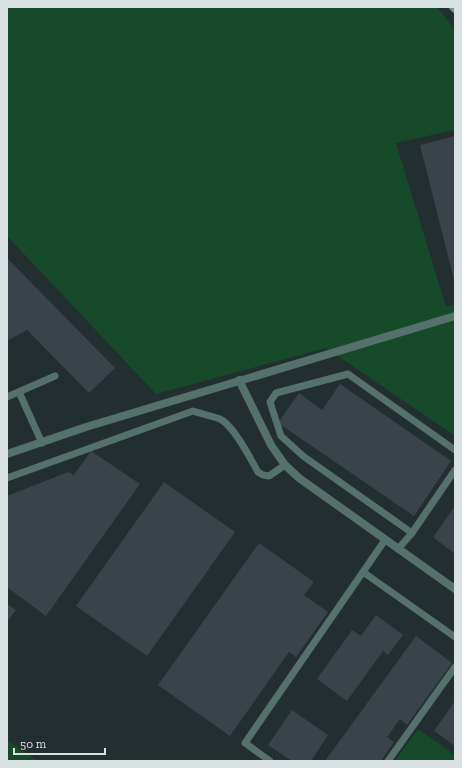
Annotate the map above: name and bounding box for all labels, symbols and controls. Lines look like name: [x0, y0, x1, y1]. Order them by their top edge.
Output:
scale bar: [14, 730, 105, 756]
text: 50 m: [20, 737, 47, 751]

